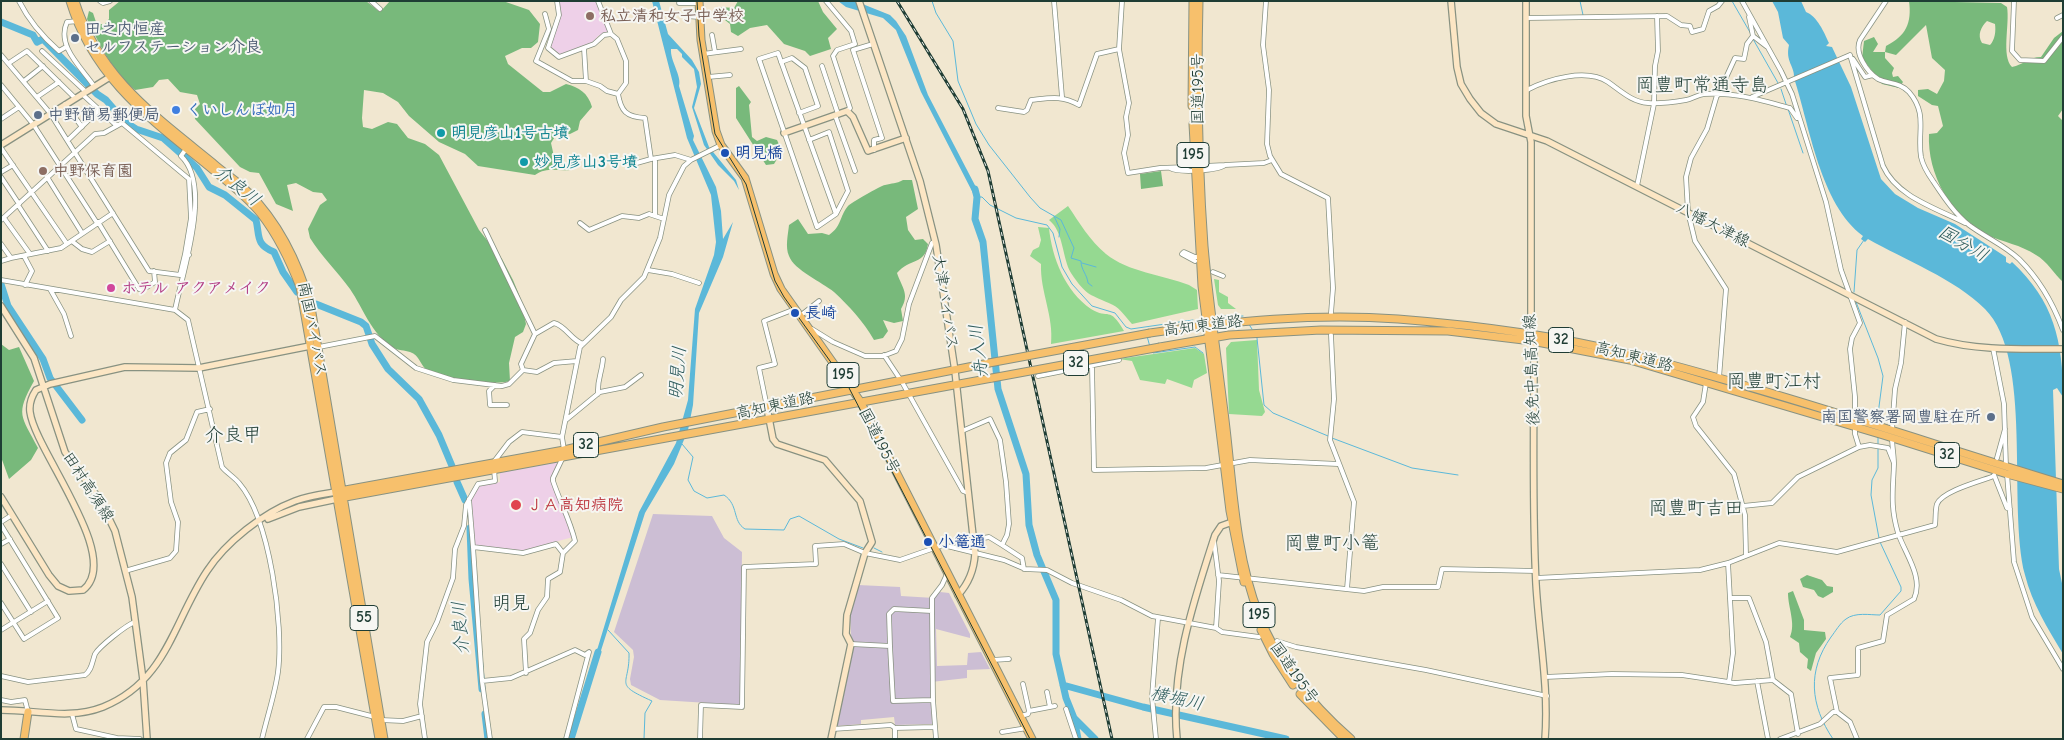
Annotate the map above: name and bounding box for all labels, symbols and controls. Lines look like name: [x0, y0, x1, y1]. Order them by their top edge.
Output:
place label: 私立清和女子中学校: [600, 6, 744, 26]
marker: 私立清和女子中学校: [584, 10, 596, 22]
place label: 田之内恒産 セルフステーション介良: [85, 19, 261, 57]
marker: 田之内恒産 セルフステーション介良: [69, 32, 81, 44]
street label: 国道195号: [1188, 53, 1208, 125]
district label: 岡豊町常通寺島: [1636, 75, 1768, 97]
place label: くいしんぼ如月: [186, 100, 298, 120]
marker: くいしんぼ如月: [170, 104, 182, 116]
place label: 中野簡易郵便局: [48, 105, 160, 125]
marker: 中野簡易郵便局: [32, 109, 44, 121]
place label: 明見彦山1号古墳: [451, 123, 569, 143]
marker: 明見彦山1号古墳: [435, 127, 447, 139]
road number: 195: [1177, 142, 1209, 168]
place label: 明見橋: [735, 143, 783, 163]
marker: 明見橋: [719, 147, 731, 159]
place label: 妙見彦山3号墳: [534, 152, 638, 172]
marker: 妙見彦山3号墳: [518, 156, 530, 168]
place label: 中野保育園: [53, 161, 133, 181]
water label: 介良川: [209, 161, 265, 211]
marker: 中野保育園: [37, 165, 49, 177]
street label: 八幡大津線: [1673, 198, 1753, 252]
water label: 国分川: [1934, 221, 1992, 267]
street label: 大津バイパス: [928, 253, 962, 351]
place label: ホテル アクアメイク: [121, 278, 271, 298]
street label: 南国バイパス: [293, 280, 331, 378]
marker: ホテル アクアメイク: [105, 282, 117, 294]
place label: 長崎: [805, 303, 837, 323]
marker: 長崎: [789, 307, 801, 319]
street label: 高知東道路: [1162, 312, 1244, 340]
street label: 後免中島高知線: [1520, 314, 1544, 426]
water label: 舟入川: [965, 323, 993, 379]
road number: 32: [1548, 328, 1574, 352]
street label: 高知東道路: [1593, 338, 1675, 376]
water label: 明見川: [665, 345, 691, 401]
road number: 32: [1064, 350, 1088, 376]
road number: 195: [827, 362, 859, 388]
district label: 岡豊町江村: [1727, 371, 1821, 393]
street label: 高知東道路: [734, 388, 816, 424]
street label: 国道195号: [854, 405, 904, 477]
place label: 南国警察署岡豊駐在所: [1821, 407, 1981, 427]
marker: 南国警察署岡豊駐在所: [1985, 411, 1997, 423]
district label: 介良甲: [205, 425, 261, 447]
road number: 32: [574, 432, 598, 458]
road number: 32: [1934, 442, 1960, 468]
street label: 田村高須線: [58, 448, 118, 526]
place label: ＪＡ高知病院: [527, 495, 623, 515]
marker: ＪＡ高知病院: [509, 498, 523, 512]
district label: 岡豊町吉田: [1649, 498, 1743, 520]
place label: 小篭通: [938, 532, 986, 552]
district label: 岡豊町小篭: [1285, 533, 1379, 555]
marker: 小篭通: [922, 536, 934, 548]
district label: 明見: [492, 593, 530, 615]
water label: 介良川: [448, 600, 474, 656]
road number: 195: [1243, 602, 1275, 628]
road number: 55: [350, 606, 378, 630]
street label: 国道195号: [1266, 638, 1322, 708]
water label: 横堀川: [1148, 682, 1206, 716]

